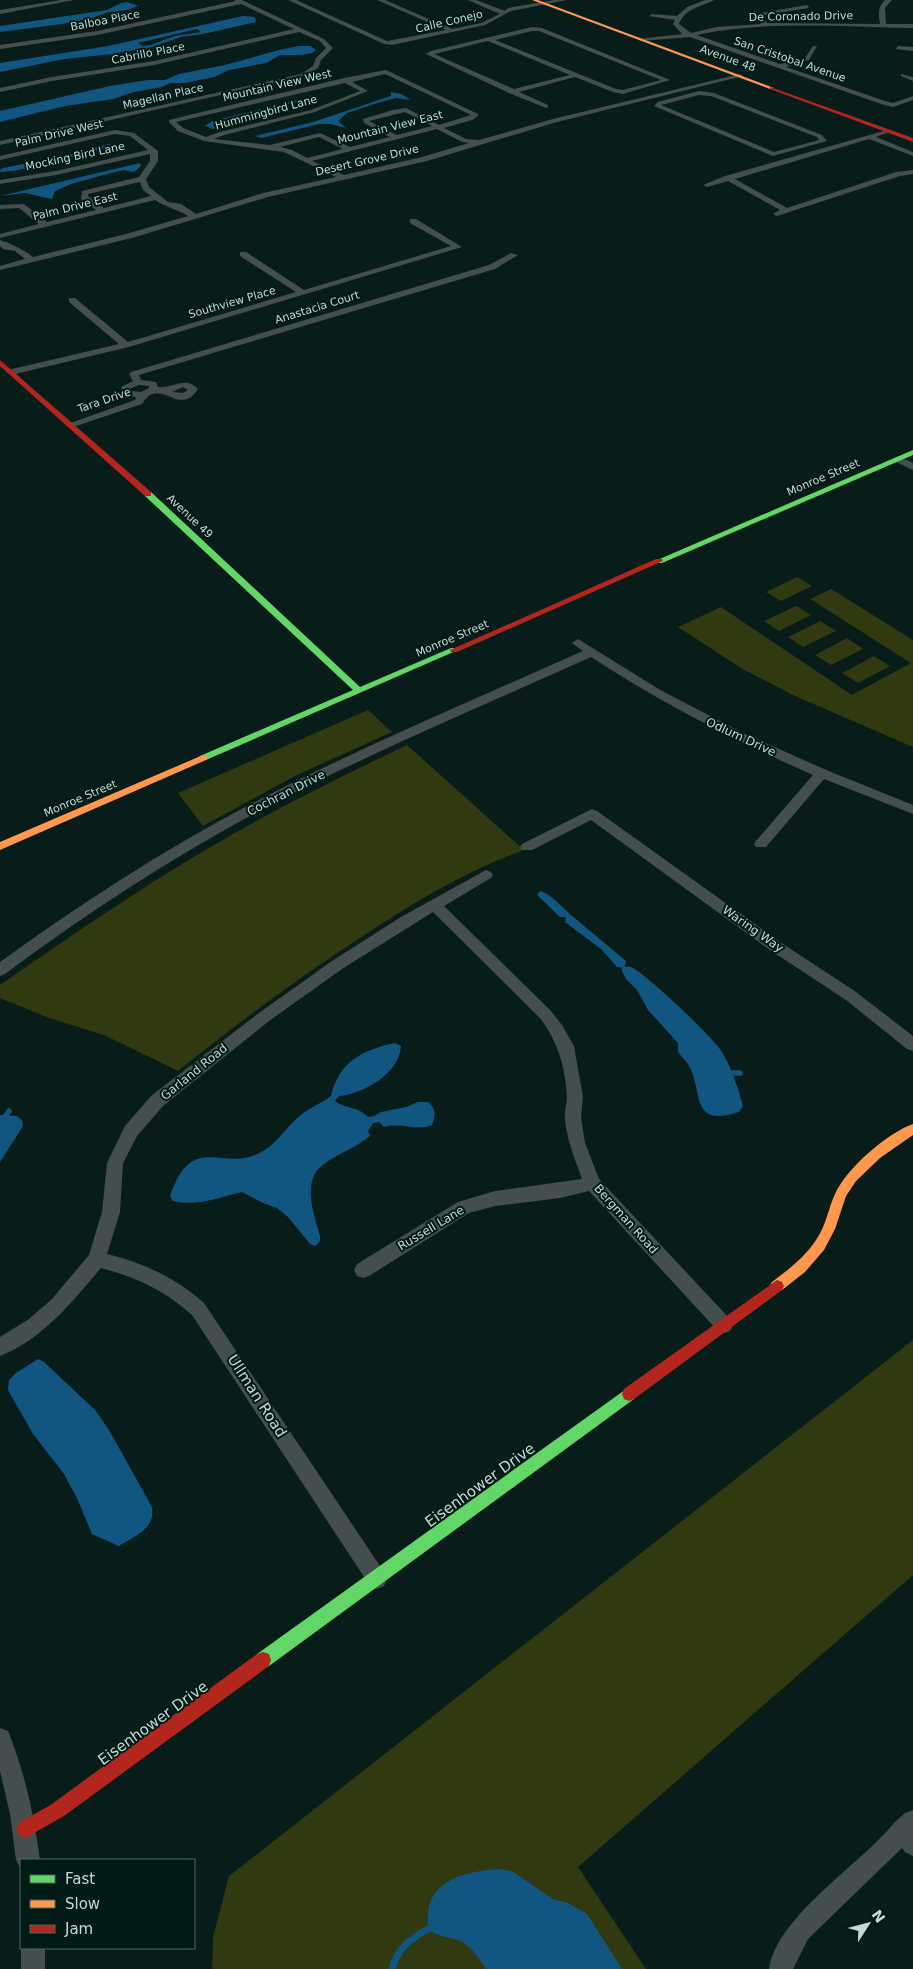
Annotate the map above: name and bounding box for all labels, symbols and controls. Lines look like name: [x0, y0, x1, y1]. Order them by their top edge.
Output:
street label: Balboa Place: [69, 7, 141, 34]
street label: Calle Conejo: [414, 7, 484, 36]
street label: De Coronado Drive: [749, 9, 854, 24]
street label: San Cristobal Avenue: [732, 34, 848, 85]
street label: Cabrillo Place: [110, 40, 186, 67]
street label: Avenue 48: [698, 42, 757, 75]
street label: Mountain View West: [221, 66, 334, 104]
street label: Magellan Place: [121, 81, 205, 112]
street label: Hummingbird Lane: [214, 93, 319, 132]
street label: Mountain View East: [336, 108, 445, 147]
street label: Palm Drive West: [14, 117, 105, 150]
street label: Mocking Bird Lane: [24, 140, 126, 173]
street label: Desert Grove Drive: [314, 142, 420, 179]
street label: Palm Drive East: [31, 190, 119, 223]
street label: Southview Place: [187, 284, 277, 321]
street label: Anastacia Court: [273, 288, 362, 326]
street label: Tara Drive: [75, 385, 133, 416]
street label: Monroe Street: [785, 456, 862, 499]
street label: Avenue 49: [164, 492, 215, 541]
street label: Monroe Street: [414, 617, 491, 660]
street label: Odlum Drive: [704, 715, 778, 759]
street label: Cochran Drive: [245, 767, 327, 819]
street label: Monroe Street: [42, 777, 119, 820]
street label: Waring Way: [720, 903, 786, 955]
street label: Garland Road: [158, 1041, 230, 1103]
street label: Bergman Road: [591, 1181, 661, 1257]
street label: Russell Lane: [395, 1203, 467, 1253]
street label: Ullman Road: [224, 1351, 290, 1441]
street label: Eisenhower Drive: [422, 1439, 538, 1531]
street label: Eisenhower Drive: [95, 1677, 211, 1769]
legend: [20, 1859, 195, 1949]
text: Fast: [65, 1870, 95, 1888]
text: Slow: [65, 1895, 100, 1913]
north arrow: [843, 1899, 893, 1949]
text: N: [869, 1907, 888, 1926]
text: Jam: [64, 1920, 93, 1938]

